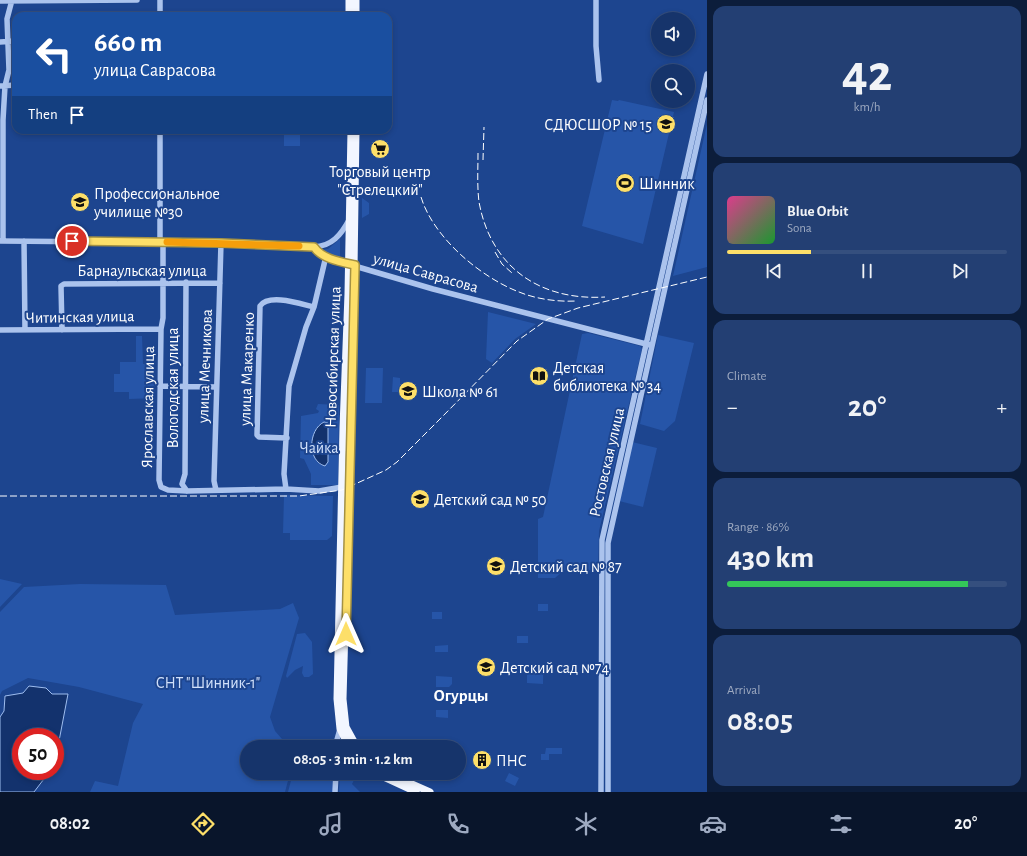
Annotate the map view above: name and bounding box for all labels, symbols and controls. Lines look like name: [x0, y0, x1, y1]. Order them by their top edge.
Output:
map controls: [651, 12, 695, 108]
button: sound: [651, 12, 695, 56]
icon: left: [28, 28, 80, 80]
text: 660 m: [94, 29, 162, 57]
text: 42: [842, 48, 892, 100]
text: улица Саврасова: [94, 62, 216, 80]
button: search: [651, 64, 695, 108]
text: km/h: [854, 101, 880, 114]
icon: arrive: [66, 104, 88, 126]
text: Then: [28, 107, 58, 122]
school or university icon: СДЮСШОР № 15: [655, 113, 677, 135]
place label: СДЮСШОР № 15: [544, 117, 652, 133]
supermarket icon: Торговый центр "Стрелецкий": [369, 138, 391, 160]
place label: Торговый центр "Стрелецкий": [329, 164, 431, 198]
sports icon: Шинник: [614, 172, 636, 194]
place label: Шинник: [639, 176, 695, 192]
place label: Профессиональное училище №30: [93, 186, 220, 221]
school or university icon: Профессиональное училище №30: [69, 191, 91, 213]
text: Blue Orbit: [787, 204, 848, 219]
text: Sona: [787, 222, 812, 235]
pin: [55, 224, 89, 258]
icon: arrive: [61, 230, 83, 252]
street label: улица Саврасова: [370, 250, 480, 297]
icon: previous: [763, 260, 785, 282]
icon: pause: [856, 260, 878, 282]
icon: next: [949, 260, 971, 282]
street label: Барнаульская улица: [77, 263, 207, 280]
street label: Новосибирская улица: [323, 286, 344, 428]
street label: Читинская улица: [25, 308, 135, 327]
street label: улица Мечникова: [195, 309, 216, 424]
street label: улица Макаренко: [237, 312, 258, 427]
street label: Вологодская улица: [165, 327, 182, 449]
street label: Ярославская улица: [139, 346, 158, 468]
place label: Детская библиотека № 34: [553, 360, 661, 394]
library icon: Детская библиотека № 34: [528, 365, 550, 387]
text: Climate: [727, 370, 766, 383]
school or university icon: Школа № 61: [397, 380, 419, 402]
place label: Школа № 61: [422, 384, 498, 400]
text: 20°: [848, 392, 886, 422]
text: −: [727, 396, 738, 418]
text: +: [996, 396, 1007, 418]
street label: Ростовская улица: [587, 406, 628, 519]
park label: Чайка: [300, 440, 338, 456]
school or university icon: Детский сад № 50: [409, 488, 431, 510]
place label: Детский сад № 50: [434, 492, 547, 508]
text: Range · 86%: [727, 521, 789, 534]
text: 430 km: [727, 543, 814, 573]
school or university icon: Детский сад № 87: [485, 555, 507, 577]
place label: Детский сад № 87: [510, 559, 622, 575]
position arrow: [325, 613, 367, 655]
school or university icon: Детский сад №74: [475, 656, 497, 678]
place label: Детский сад №74: [500, 660, 609, 676]
park label: СНТ "Шинник-1": [156, 675, 260, 691]
text: Arrival: [727, 684, 760, 697]
district label: Огурцы: [433, 687, 489, 705]
text: 08:05: [727, 706, 793, 736]
speed limit sign: 50: [12, 728, 64, 780]
building icon: ПНС: [471, 749, 493, 771]
text: 08:05 · 3 min · 1.2 km: [293, 752, 413, 767]
place label: ПНС: [496, 753, 527, 769]
icon: directions: [189, 810, 217, 838]
icon: music: [317, 810, 345, 838]
icon: phone: [444, 810, 472, 838]
icon: climate: [572, 810, 600, 838]
icon: car: [699, 810, 727, 838]
icon: filters: [827, 810, 855, 838]
text: 08:02: [50, 815, 90, 833]
text: 20°: [954, 815, 977, 833]

